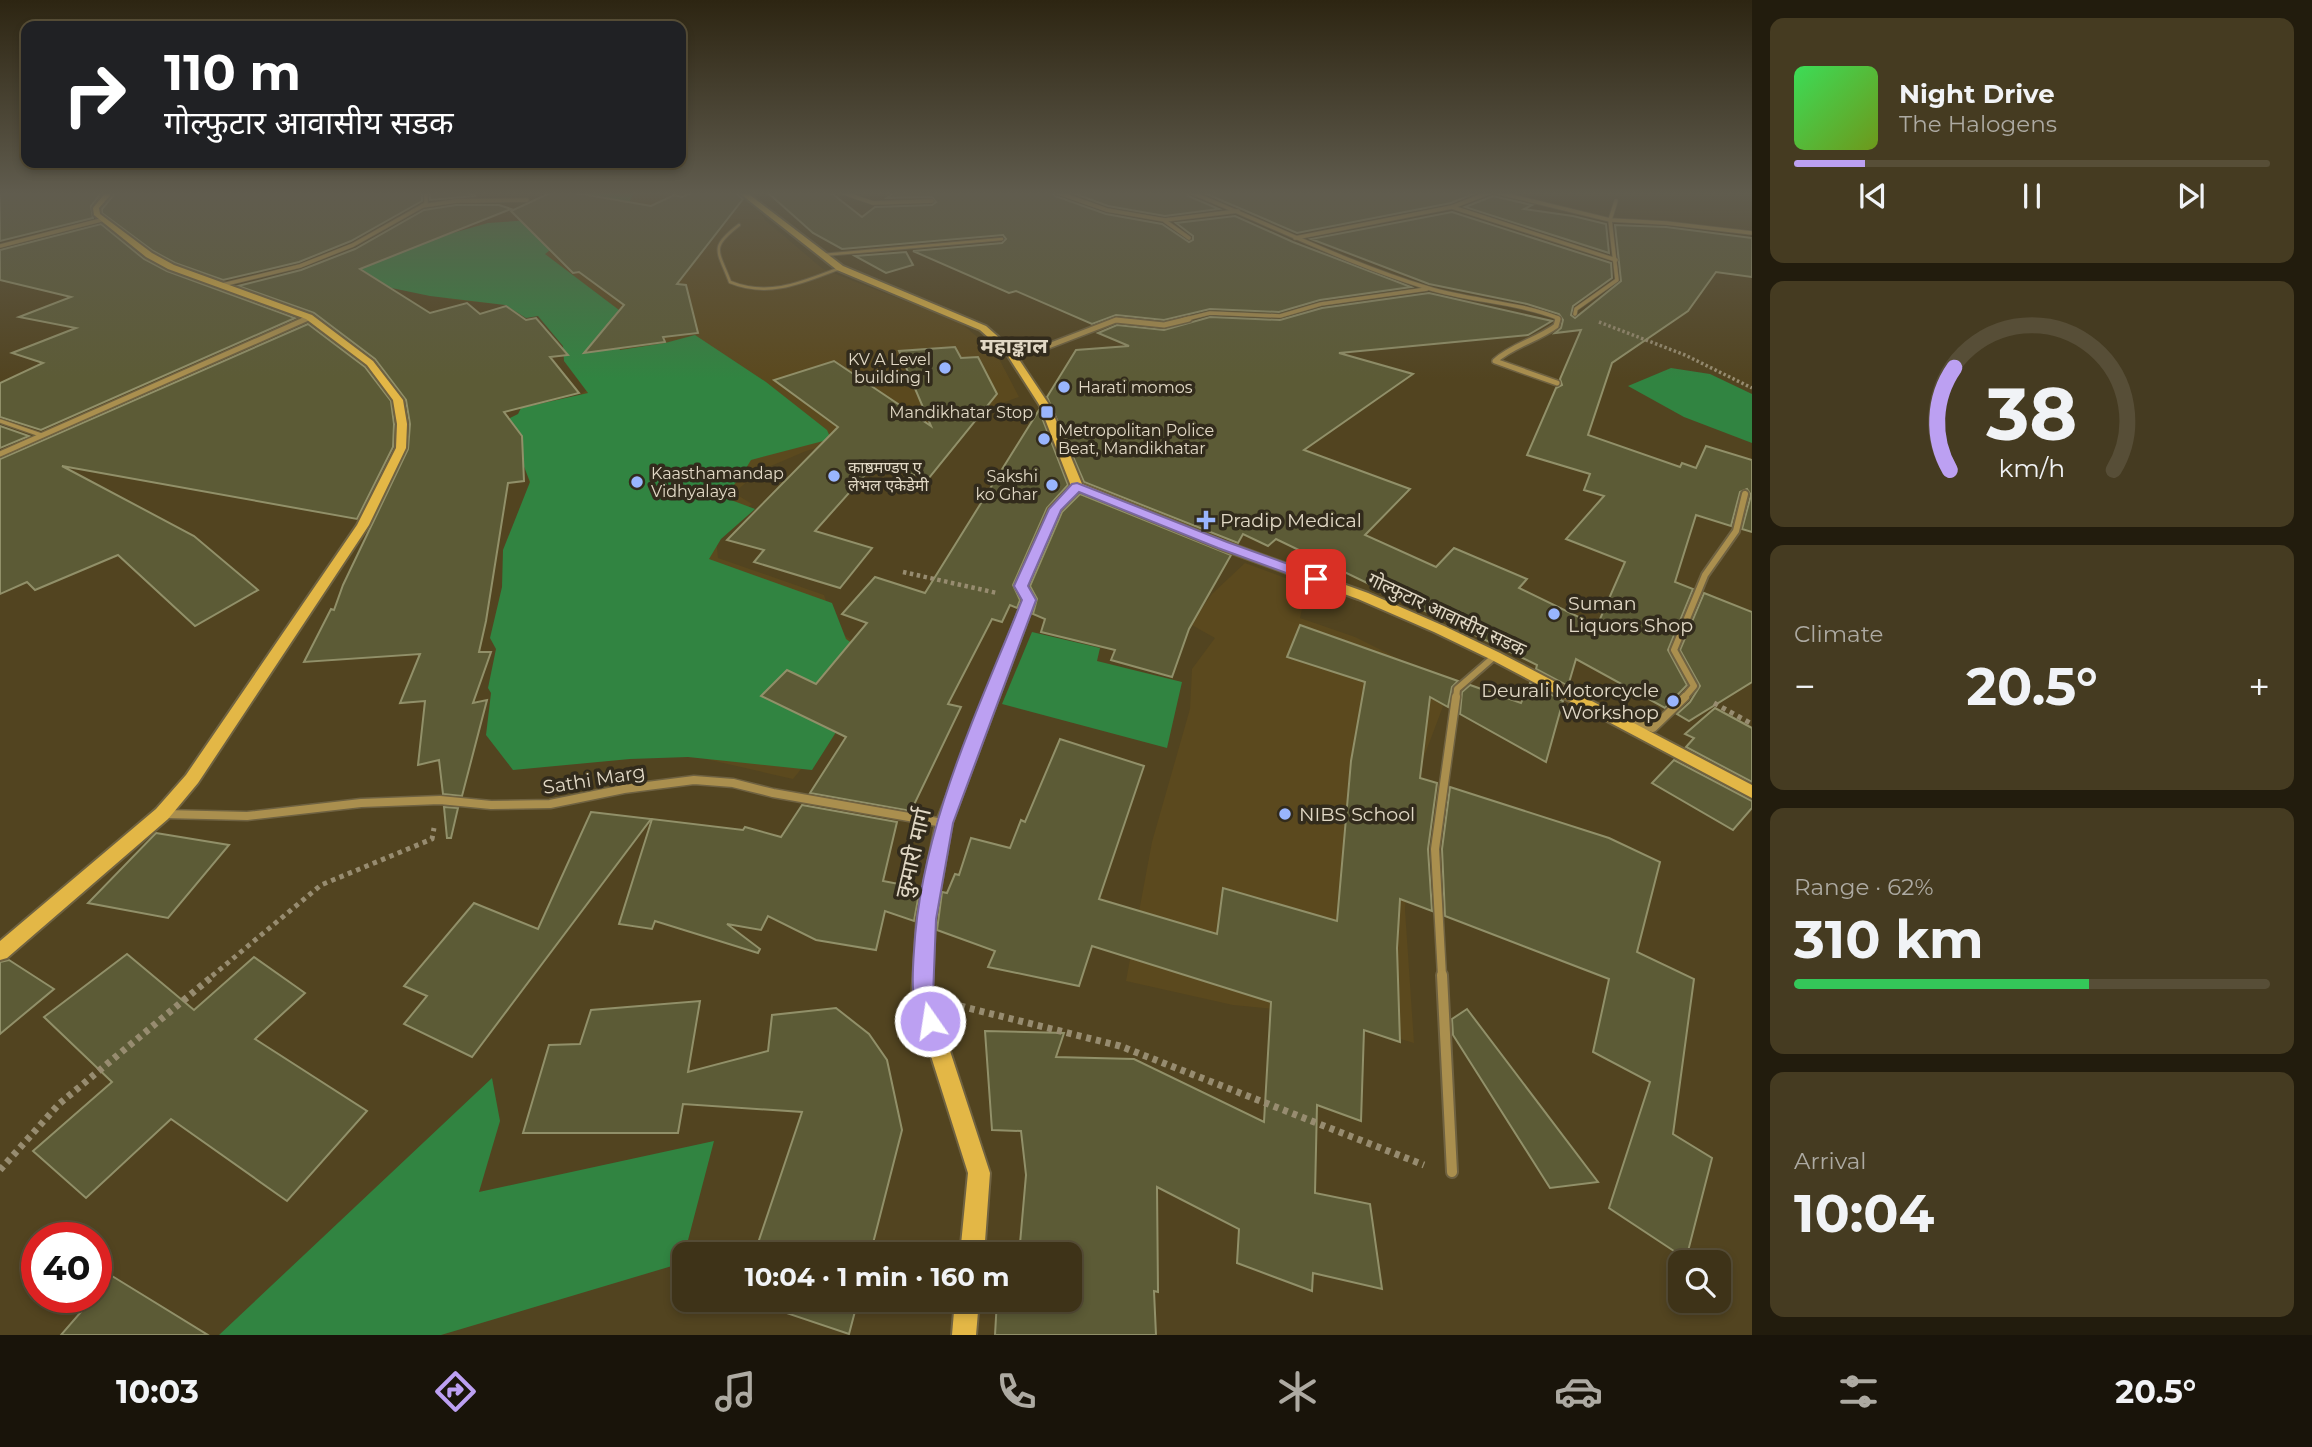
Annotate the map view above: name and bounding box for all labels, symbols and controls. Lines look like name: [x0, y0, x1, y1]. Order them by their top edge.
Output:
text: 110 m: [164, 43, 301, 102]
icon: right: [49, 49, 140, 140]
text: Night Drive: [1899, 78, 2055, 110]
text: गोल्फुटार आवासीय सडक: [164, 103, 454, 142]
text: The Halogens: [1899, 110, 2057, 138]
icon: previous: [1854, 177, 1892, 215]
icon: pause: [2013, 177, 2051, 215]
icon: next: [2172, 177, 2210, 215]
district label: महाङ्काल: [980, 333, 1048, 358]
place label: KV A Level building 1: [848, 350, 931, 387]
marker: KV A Level building 1: [937, 360, 953, 376]
text: 38: [1985, 371, 2078, 459]
place label: Harati momos: [1078, 378, 1193, 397]
marker: Harati momos: [1056, 379, 1072, 395]
place label: Mandikhatar Stop: [889, 403, 1033, 422]
marker: Mandikhatar Stop: [1039, 404, 1055, 420]
place label: Metropolitan Police Beat, Mandikhatar: [1058, 421, 1214, 458]
marker: Metropolitan Police Beat, Mandikhatar: [1036, 431, 1052, 447]
text: km/h: [1999, 453, 2065, 483]
place label: काष्ठमण्डप ए लेभल एकेडेमी: [848, 458, 929, 495]
place label: Kaasthamandap Vidhyalaya: [651, 464, 784, 501]
place label: Sakshi ko Ghar: [976, 467, 1038, 504]
marker: काष्ठमण्डप ए लेभल एकेडेमी: [826, 468, 842, 484]
marker: Kaasthamandap Vidhyalaya: [629, 474, 645, 490]
marker: Sakshi ko Ghar: [1044, 477, 1060, 493]
place label: Pradip Medical: [1220, 509, 1362, 532]
marker: Pradip Medical: [1198, 512, 1214, 528]
pin: [1286, 549, 1346, 609]
icon: arrive: [1297, 560, 1335, 598]
street label: गोल्फुटार आवासीय सडक: [1364, 568, 1530, 662]
place label: Suman Liquors Shop: [1568, 592, 1693, 637]
marker: Suman Liquors Shop: [1546, 606, 1562, 622]
text: Climate: [1794, 620, 1883, 648]
text: 20.5°: [1966, 655, 2098, 718]
text: −: [1794, 663, 1816, 710]
text: +: [2248, 663, 2270, 710]
place label: Deurali Motorcycle Workshop: [1481, 679, 1659, 724]
marker: Deurali Motorcycle Workshop: [1665, 693, 1681, 709]
street label: Sathi Marg: [541, 760, 647, 799]
place label: NIBS School: [1299, 803, 1415, 826]
street label: कुमारी मार्ग: [889, 804, 938, 901]
marker: NIBS School: [1277, 806, 1293, 822]
text: Range · 62%: [1794, 873, 1934, 901]
text: 310 km: [1794, 908, 1984, 971]
position arrow: [893, 984, 967, 1058]
text: Arrival: [1794, 1147, 1867, 1175]
text: 10:04: [1794, 1182, 1934, 1245]
speed limit sign: 40: [21, 1222, 112, 1313]
map controls: [1668, 1250, 1731, 1313]
button: search: [1668, 1250, 1731, 1313]
text: 10:04 · 1 min · 160 m: [744, 1261, 1010, 1293]
icon: directions: [431, 1367, 480, 1416]
icon: music: [711, 1367, 760, 1416]
icon: phone: [992, 1367, 1041, 1416]
icon: climate: [1273, 1367, 1322, 1416]
icon: car: [1554, 1367, 1603, 1416]
icon: filters: [1834, 1367, 1883, 1416]
text: 10:03: [116, 1372, 199, 1411]
text: 20.5°: [2115, 1372, 2196, 1411]

